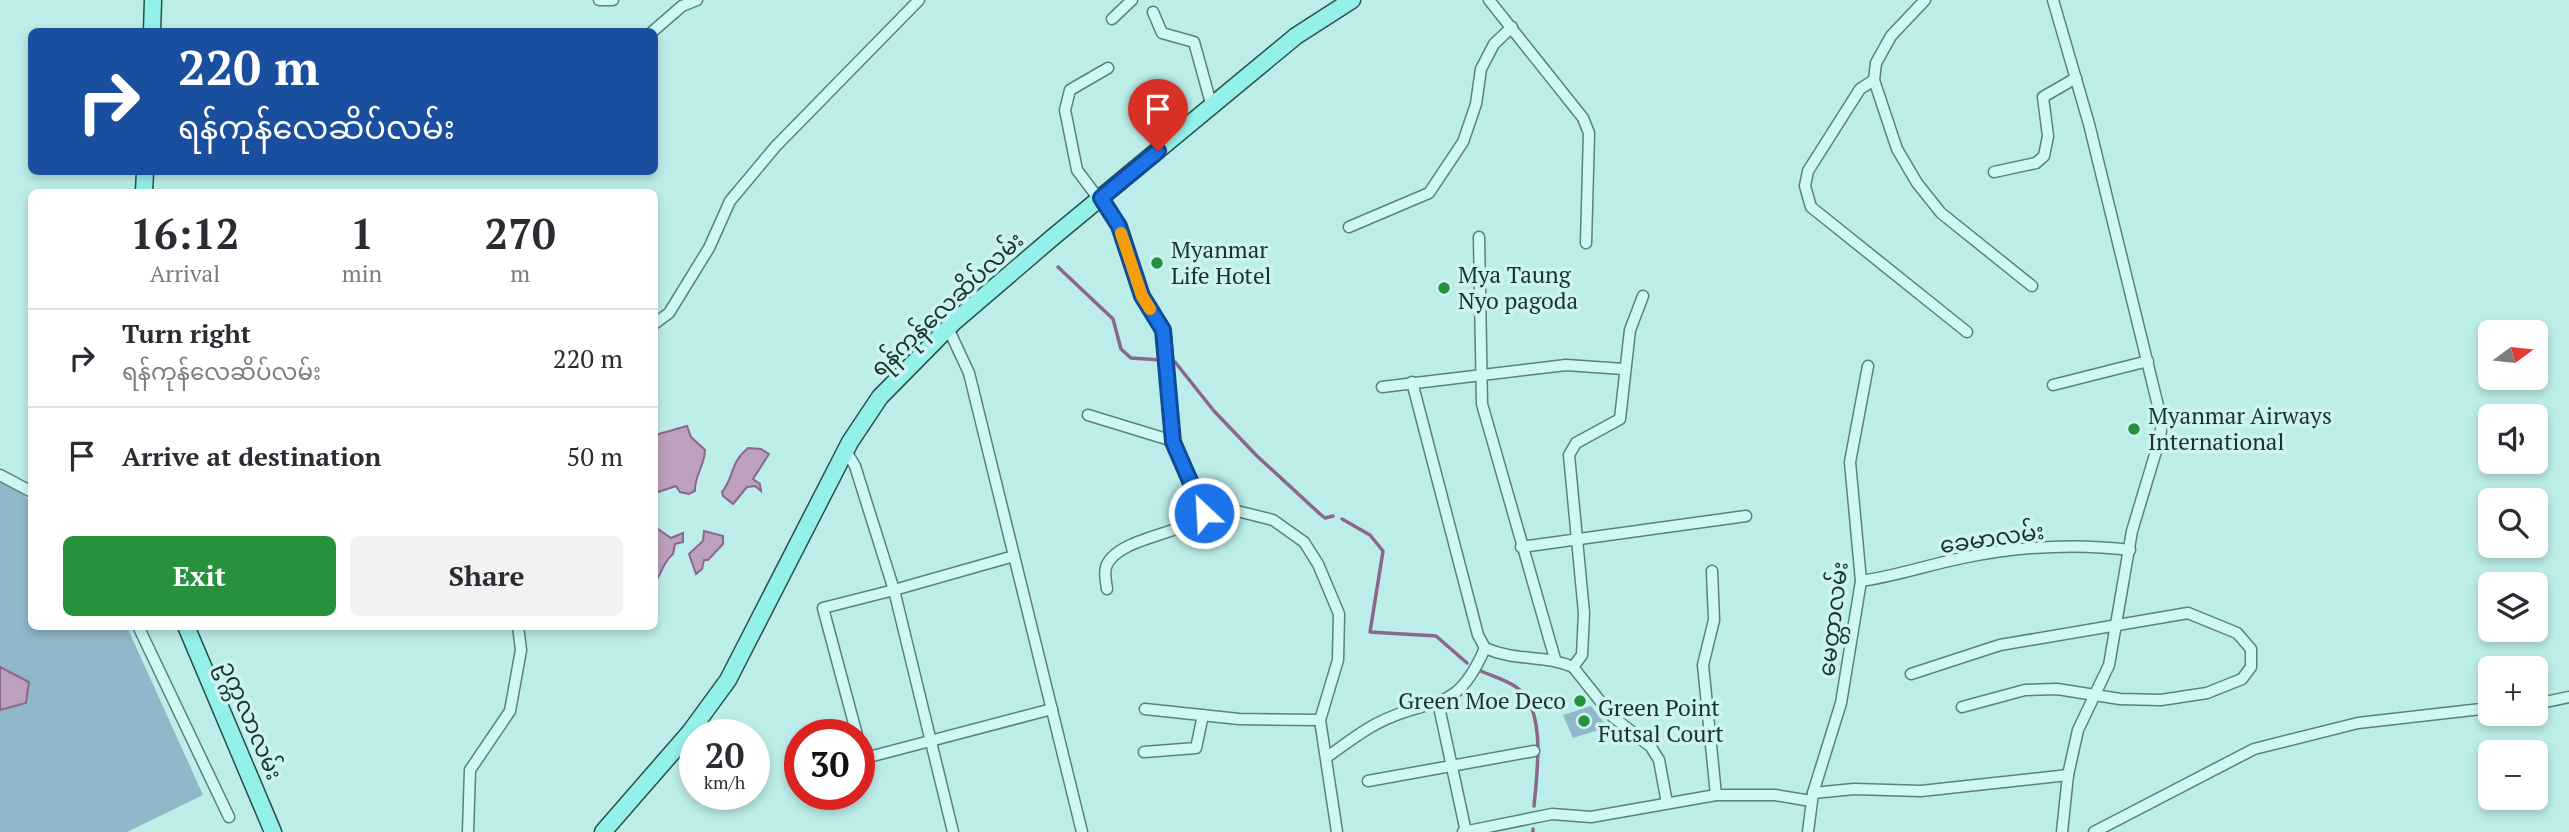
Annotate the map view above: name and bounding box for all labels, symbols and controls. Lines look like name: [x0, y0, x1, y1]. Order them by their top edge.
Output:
text: 220 m: [178, 34, 320, 99]
icon: right: [63, 56, 154, 147]
pin: [1128, 79, 1188, 151]
icon: arrive: [1139, 90, 1177, 128]
text: ရန်ကုန်လေဆိပ်လမ်း: [178, 106, 455, 148]
text: 16:12: [130, 205, 240, 261]
text: 1: [350, 205, 374, 261]
text: 270: [485, 205, 556, 261]
street label: ရန်ကုန်လေဆိပ်လမ်း: [863, 224, 1033, 386]
place label: Myanmar Life Hotel: [1171, 234, 1271, 291]
marker: Myanmar Life Hotel: [1149, 255, 1165, 271]
text: Arrival: [150, 258, 220, 289]
text: min: [342, 258, 382, 289]
text: m: [510, 258, 530, 289]
place label: Mya Taung Nyo pagoda: [1458, 259, 1579, 316]
marker: Mya Taung Nyo pagoda: [1436, 280, 1452, 296]
text: Turn right: [122, 316, 251, 350]
north arrow: [2478, 320, 2548, 390]
map controls: [2478, 320, 2548, 810]
icon: right: [63, 339, 101, 377]
text: 220 m: [553, 341, 623, 375]
text: ရန်ကုန်လေဆိပ်လမ်း: [122, 356, 321, 387]
place label: Myanmar Airways International: [2148, 400, 2332, 457]
button: sound: [2478, 404, 2548, 474]
marker: Myanmar Airways International: [2126, 421, 2142, 437]
icon: arrive: [63, 437, 101, 475]
text: Arrive at destination: [122, 439, 381, 473]
text: 50 m: [567, 439, 623, 473]
position arrow: [1167, 476, 1241, 550]
button: search: [2478, 488, 2548, 558]
street label: ခေမာလမ်း: [1938, 515, 2046, 560]
button: Exit: [63, 536, 336, 616]
button: Share: [350, 536, 623, 616]
street label: မေတ္တာလမ်း: [1810, 560, 1859, 679]
button: layers: [2478, 572, 2548, 642]
street label: ဥက္ကလာလမ်း: [209, 655, 291, 786]
button: +: [2478, 656, 2548, 726]
place label: Green Moe Deco: [1398, 685, 1566, 716]
place label: Green Point Futsal Court: [1598, 692, 1724, 749]
marker: Green Moe Deco: [1572, 693, 1588, 709]
marker: Green Point Futsal Court: [1576, 713, 1592, 729]
speed limit sign: 30: [784, 719, 875, 810]
text: 20: [705, 732, 744, 778]
button: −: [2478, 740, 2548, 810]
text: km/h: [704, 770, 745, 794]

